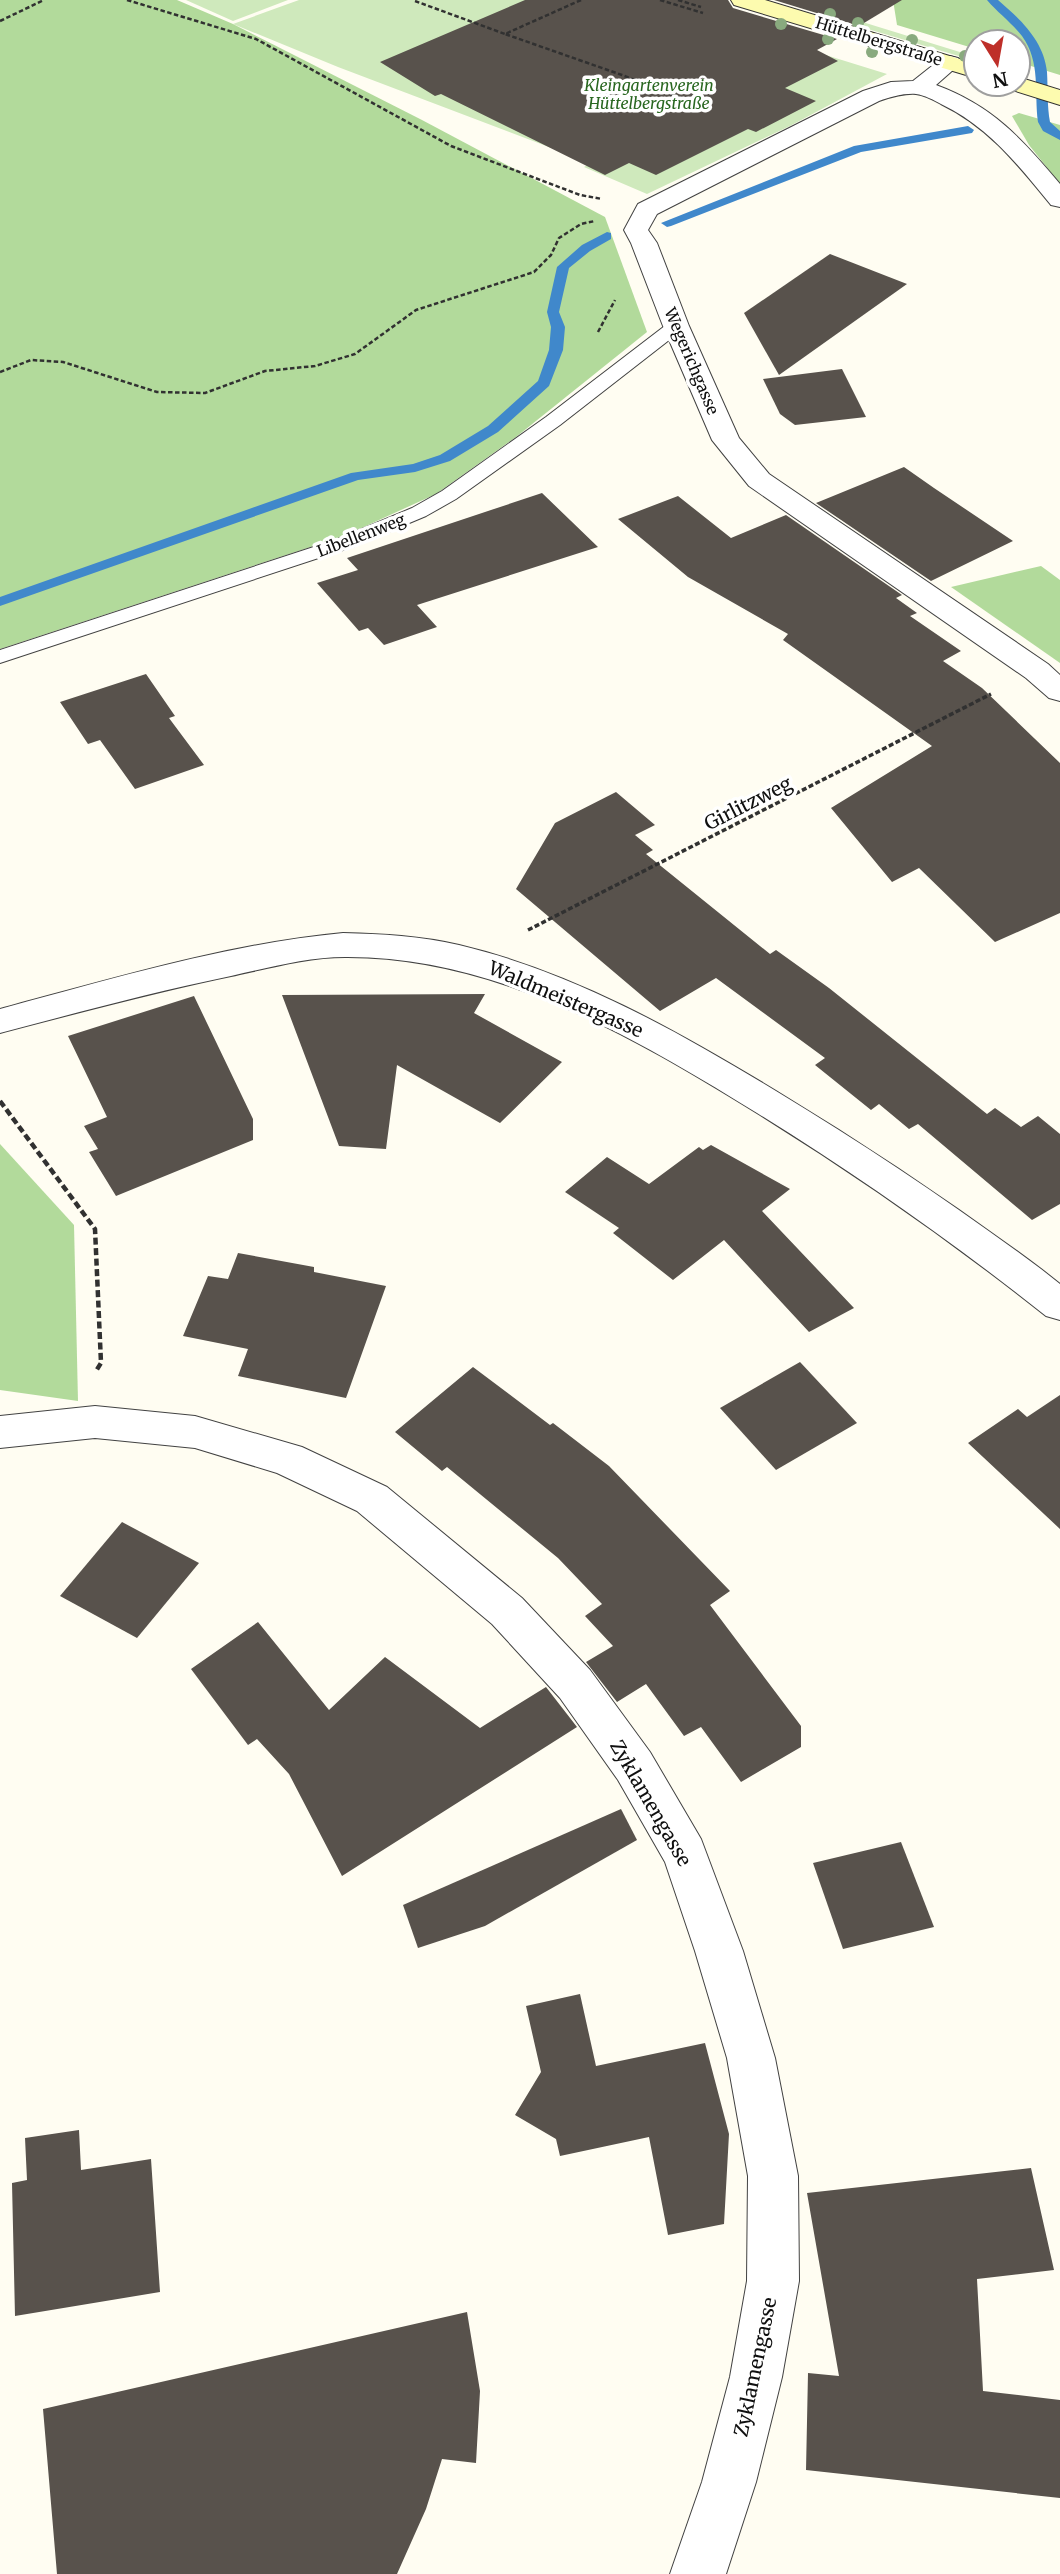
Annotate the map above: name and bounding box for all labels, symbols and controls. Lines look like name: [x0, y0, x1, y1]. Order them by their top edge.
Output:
street label: Hüttelbergstraße: [813, 12, 945, 70]
north arrow: [962, 28, 1032, 98]
text: N: [991, 66, 1010, 93]
park label: Kleingartenverein Hüttelbergstraße: [583, 75, 714, 113]
street label: Wegerichgasse: [660, 303, 724, 418]
street label: Libellenweg: [314, 509, 408, 561]
street label: Girlitzweg: [700, 771, 796, 835]
street label: Waldmeistergasse: [484, 955, 647, 1042]
street label: Zyklamengasse: [605, 1736, 697, 1870]
street label: Zyklamengasse: [729, 2295, 781, 2439]

